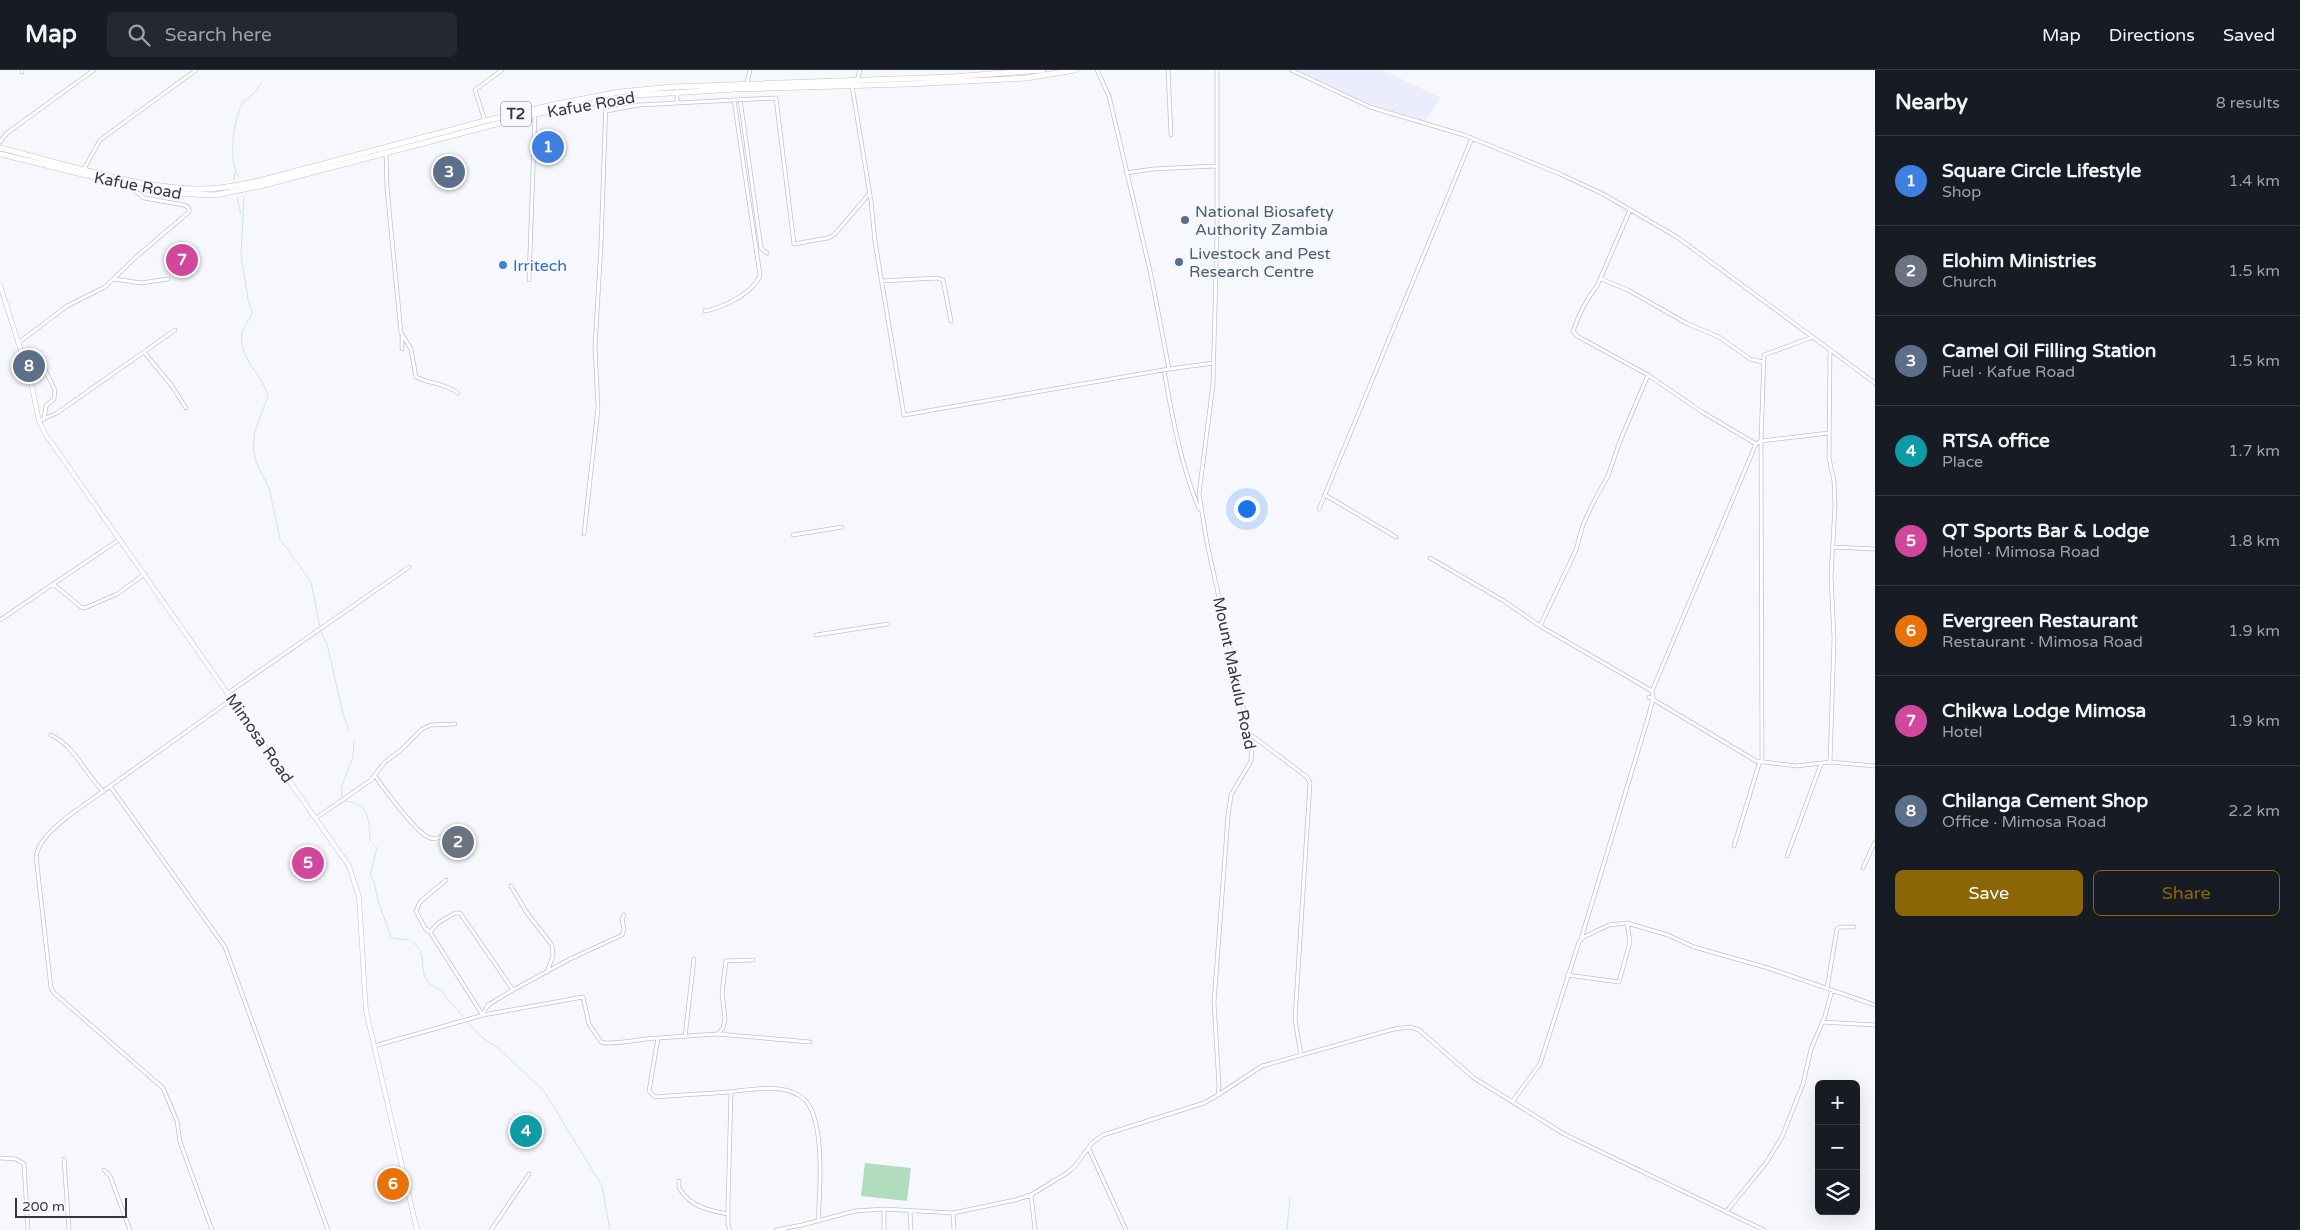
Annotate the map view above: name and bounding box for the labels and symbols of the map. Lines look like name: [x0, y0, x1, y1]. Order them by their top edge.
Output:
street label: Kafue Road: [546, 87, 637, 123]
road number: T2: [501, 102, 531, 126]
pin: 1: [532, 128, 564, 166]
pin: 3: [433, 153, 465, 191]
street label: Kafue Road: [92, 168, 183, 204]
place label: National Biosafety Authority Zambia: [1195, 202, 1334, 240]
marker: National Biosafety Authority Zambia: [1179, 214, 1191, 226]
pin: 7: [166, 241, 198, 279]
place label: Livestock and Pest Research Centre: [1189, 244, 1331, 282]
place label: Irritech: [513, 256, 567, 276]
marker: Livestock and Pest Research Centre: [1173, 256, 1185, 268]
marker: Irritech: [497, 259, 509, 271]
pin: 8: [13, 347, 45, 385]
your location: [1234, 496, 1260, 522]
street label: Mount Makulu Road: [1208, 595, 1260, 751]
street label: Mimosa Road: [221, 690, 297, 787]
pin: 2: [442, 823, 474, 861]
pin: 5: [292, 844, 324, 882]
pin: 4: [510, 1112, 542, 1150]
pin: 6: [377, 1165, 409, 1203]
scale bar: [15, 1195, 128, 1218]

